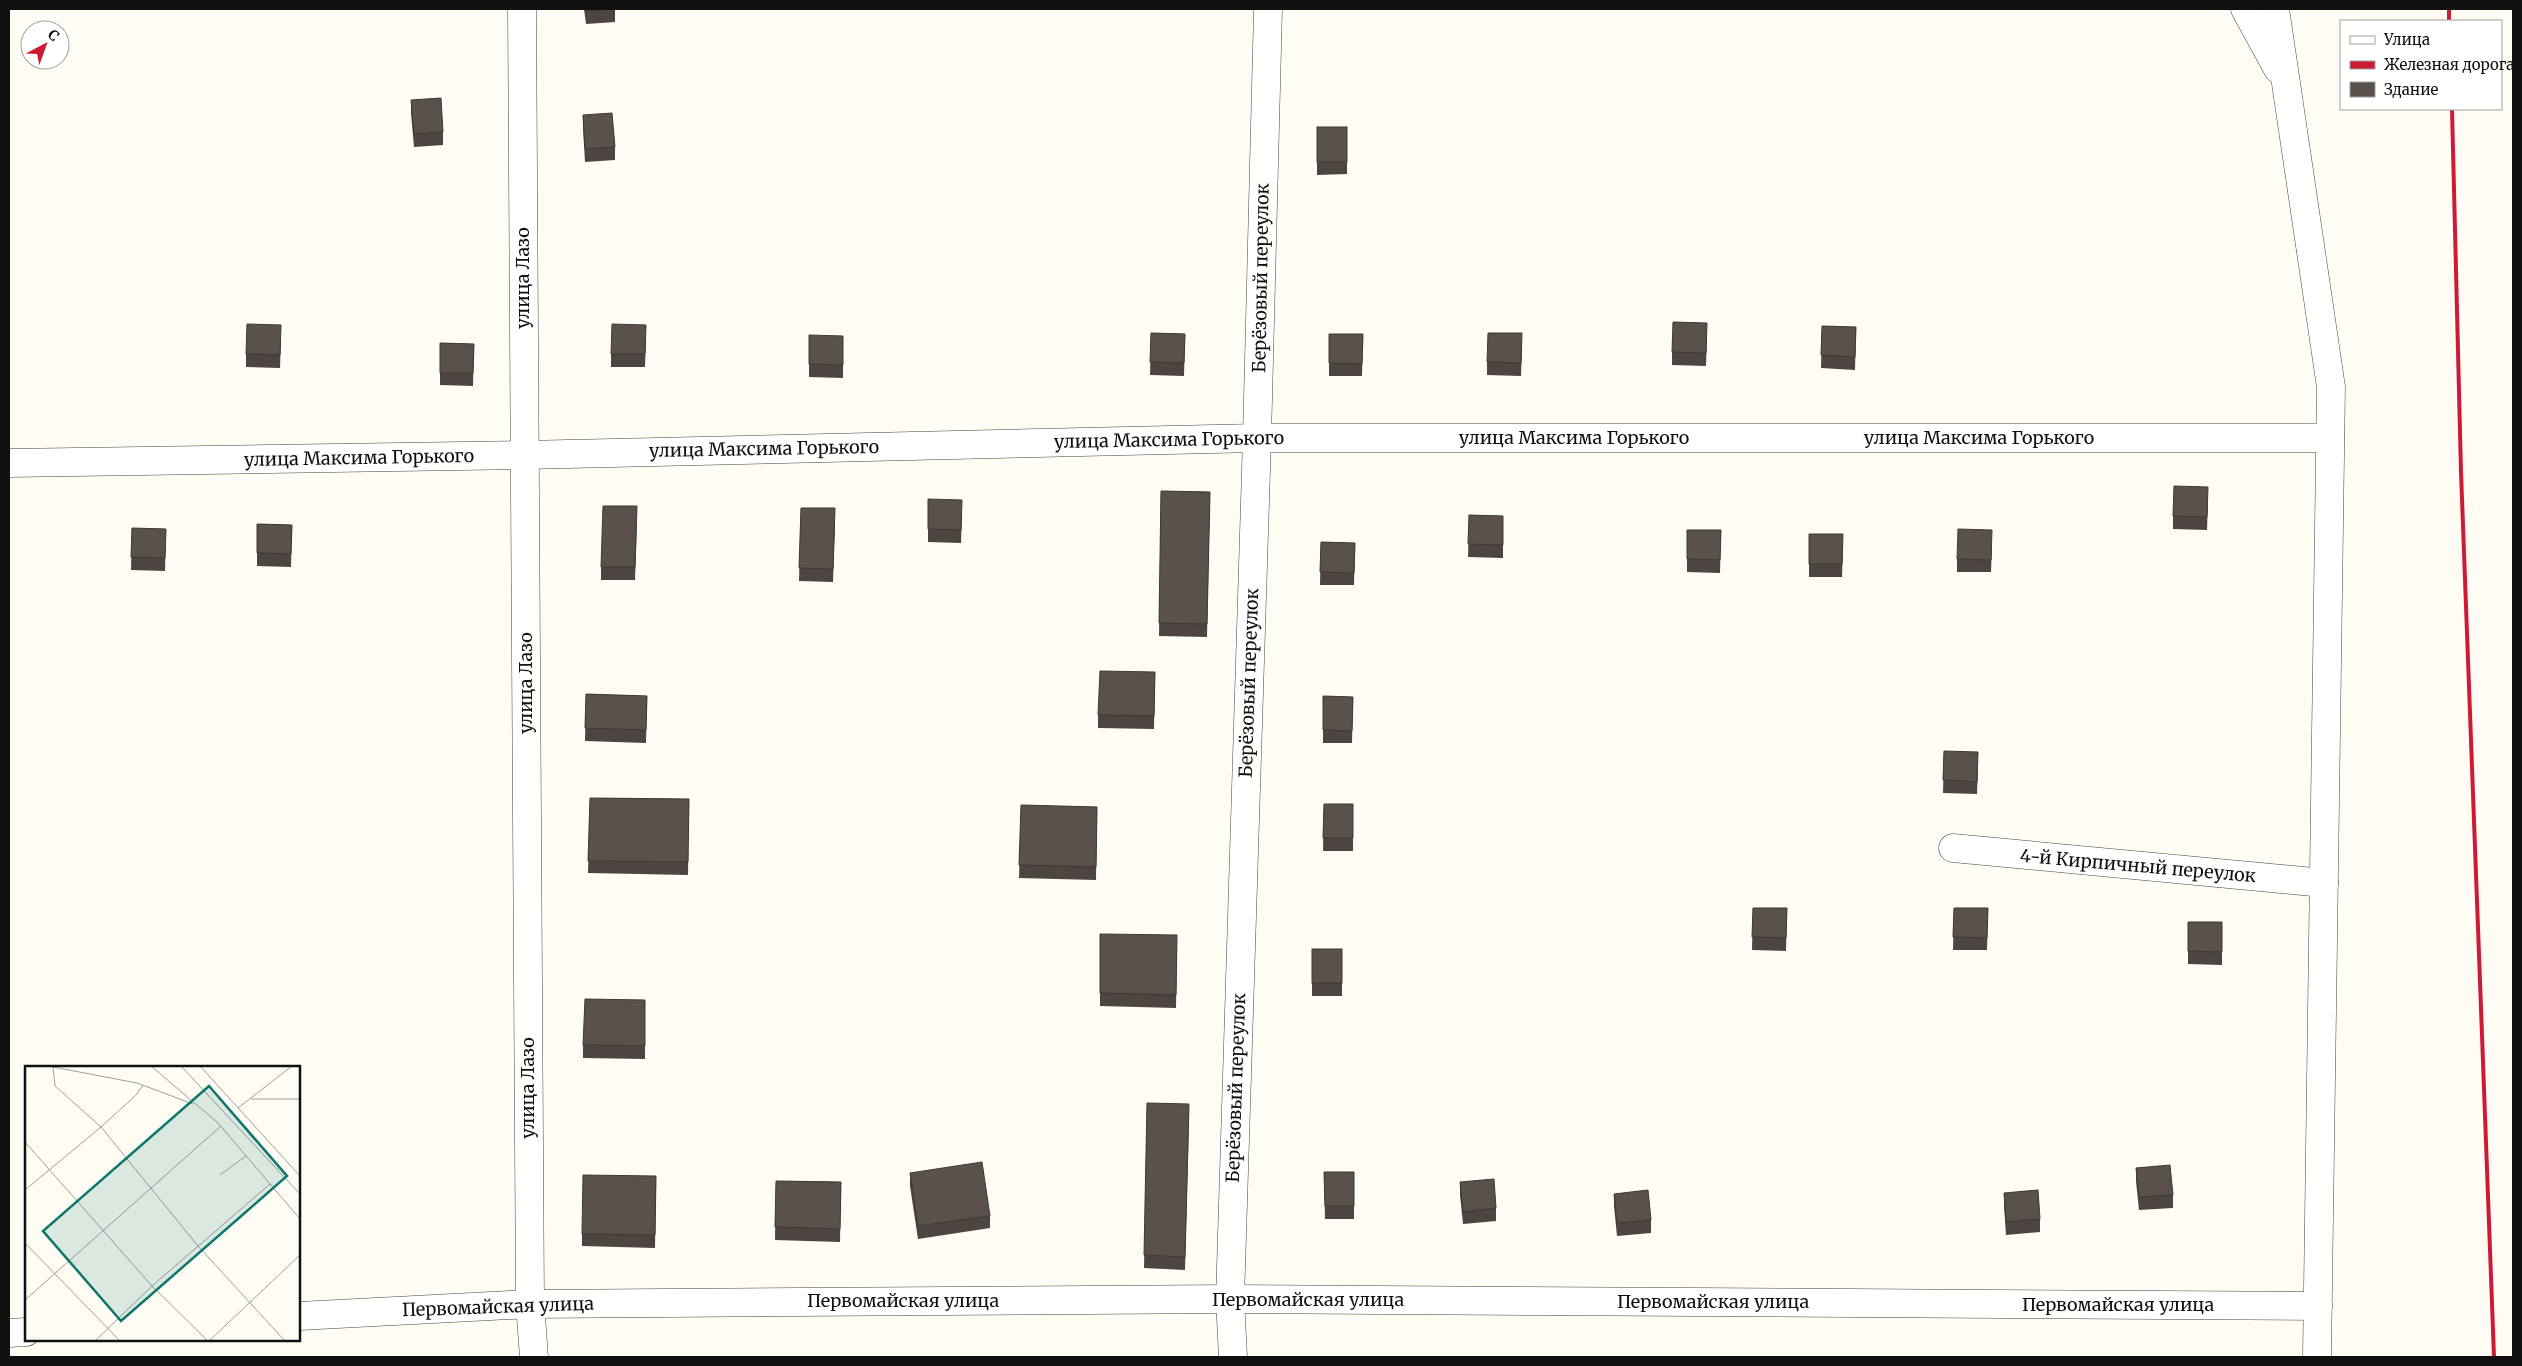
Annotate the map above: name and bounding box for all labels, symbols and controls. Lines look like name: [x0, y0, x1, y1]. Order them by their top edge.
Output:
north arrow: [20, 20, 70, 70]
legend: [2340, 20, 2502, 110]
text: С: [44, 25, 63, 45]
text: Улица: [2383, 30, 2430, 49]
text: Железная дорога: [2384, 55, 2514, 74]
text: Здание: [2384, 80, 2438, 99]
street label: Берёзовый переулок: [1247, 182, 1274, 373]
street label: улица Лазо: [511, 227, 534, 329]
street label: улица Максима Горького: [1054, 426, 1284, 453]
street label: улица Максима Горького: [1459, 426, 1689, 449]
street label: улица Максима Горького: [1864, 426, 2094, 449]
street label: улица Максима Горького: [649, 435, 879, 462]
street label: улица Максима Горького: [244, 444, 474, 471]
street label: Берёзовый переулок: [1234, 587, 1263, 778]
street label: улица Лазо: [514, 632, 537, 734]
street label: 4-й Кирпичный переулок: [2019, 844, 2258, 887]
street label: Берёзовый переулок: [1221, 992, 1250, 1183]
street label: улица Лазо: [516, 1037, 539, 1139]
inset map: [25, 1066, 300, 1341]
street label: Первомайская улица: [1212, 1288, 1404, 1311]
street label: Первомайская улица: [807, 1289, 999, 1312]
street label: Первомайская улица: [1617, 1290, 1809, 1313]
street label: Первомайская улица: [402, 1292, 595, 1321]
street label: Первомайская улица: [2022, 1293, 2214, 1316]

